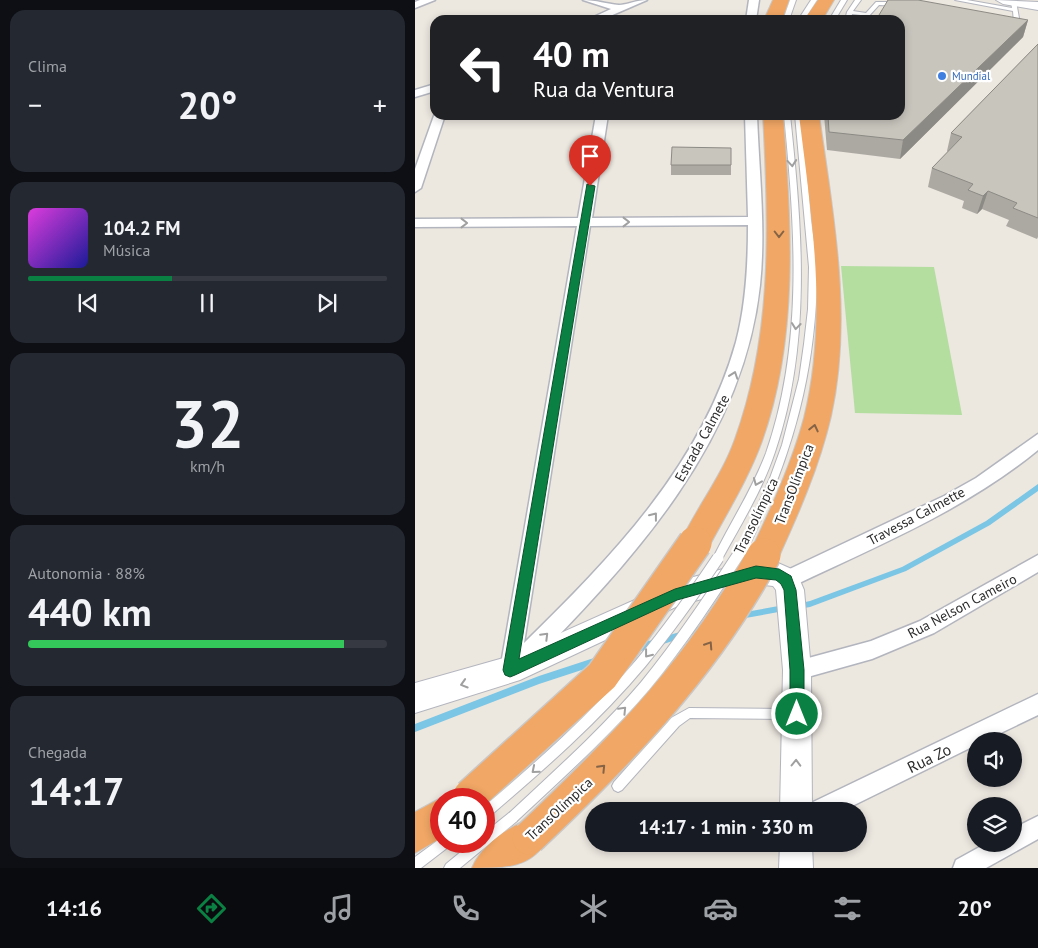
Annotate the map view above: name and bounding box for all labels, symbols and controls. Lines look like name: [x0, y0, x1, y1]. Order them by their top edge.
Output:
text: 40 m: [533, 31, 610, 77]
icon: left: [450, 35, 515, 100]
text: Clima: [28, 56, 67, 76]
place label: Mundial: [952, 69, 991, 83]
marker: Mundial: [936, 70, 948, 82]
text: Rua da Ventura: [533, 75, 675, 103]
text: 20°: [178, 80, 237, 129]
text: −: [28, 86, 42, 123]
text: +: [373, 86, 387, 123]
pin: [569, 135, 611, 186]
icon: arrive: [576, 142, 604, 170]
one-way arrow: [786, 160, 797, 168]
text: 104.2 FM: [103, 216, 180, 240]
one-way arrow: [622, 217, 630, 227]
one-way arrow: [460, 218, 468, 228]
one-way arrow: [774, 230, 784, 238]
text: Música: [103, 240, 150, 260]
icon: previous: [74, 289, 102, 317]
icon: pause: [193, 289, 221, 317]
icon: next: [313, 289, 341, 317]
one-way arrow: [791, 322, 802, 330]
one-way arrow: [728, 371, 738, 379]
text: 32: [171, 381, 244, 465]
street label: Estrada Calmete: [671, 391, 733, 485]
one-way arrow: [808, 424, 819, 433]
street label: TransOlímpica: [770, 441, 818, 527]
text: km/h: [190, 456, 225, 476]
street label: Transolímpica: [730, 475, 782, 557]
one-way arrow: [752, 477, 763, 486]
street label: Travessa Calmette: [864, 483, 968, 549]
one-way arrow: [649, 513, 657, 522]
text: Autonomia · 88%: [28, 563, 145, 583]
street label: Rua Nelson Cameiro: [904, 570, 1020, 642]
text: 440 km: [28, 587, 152, 636]
one-way arrow: [539, 632, 548, 641]
one-way arrow: [702, 642, 712, 651]
one-way arrow: [646, 648, 654, 657]
one-way arrow: [460, 678, 468, 688]
position arrow: [770, 687, 822, 739]
one-way arrow: [617, 707, 626, 716]
map controls: [967, 732, 1022, 852]
button: sound: [967, 732, 1022, 787]
street label: Rua Zo: [904, 739, 954, 777]
text: Chegada: [28, 742, 87, 762]
one-way arrow: [791, 758, 802, 766]
one-way arrow: [532, 765, 541, 774]
one-way arrow: [596, 765, 605, 774]
text: 14:17: [28, 766, 124, 815]
street label: TransOlímpica: [522, 773, 596, 845]
speed limit sign: 40: [430, 788, 495, 853]
button: layers: [967, 797, 1022, 852]
text: 14:17 · 1 min · 330 m: [639, 815, 813, 839]
icon: directions: [194, 891, 229, 926]
icon: music: [321, 891, 356, 926]
icon: phone: [448, 891, 483, 926]
icon: climate: [576, 891, 611, 926]
icon: car: [703, 891, 738, 926]
icon: filters: [830, 891, 865, 926]
text: 14:16: [46, 894, 102, 922]
text: 20°: [957, 894, 992, 922]

